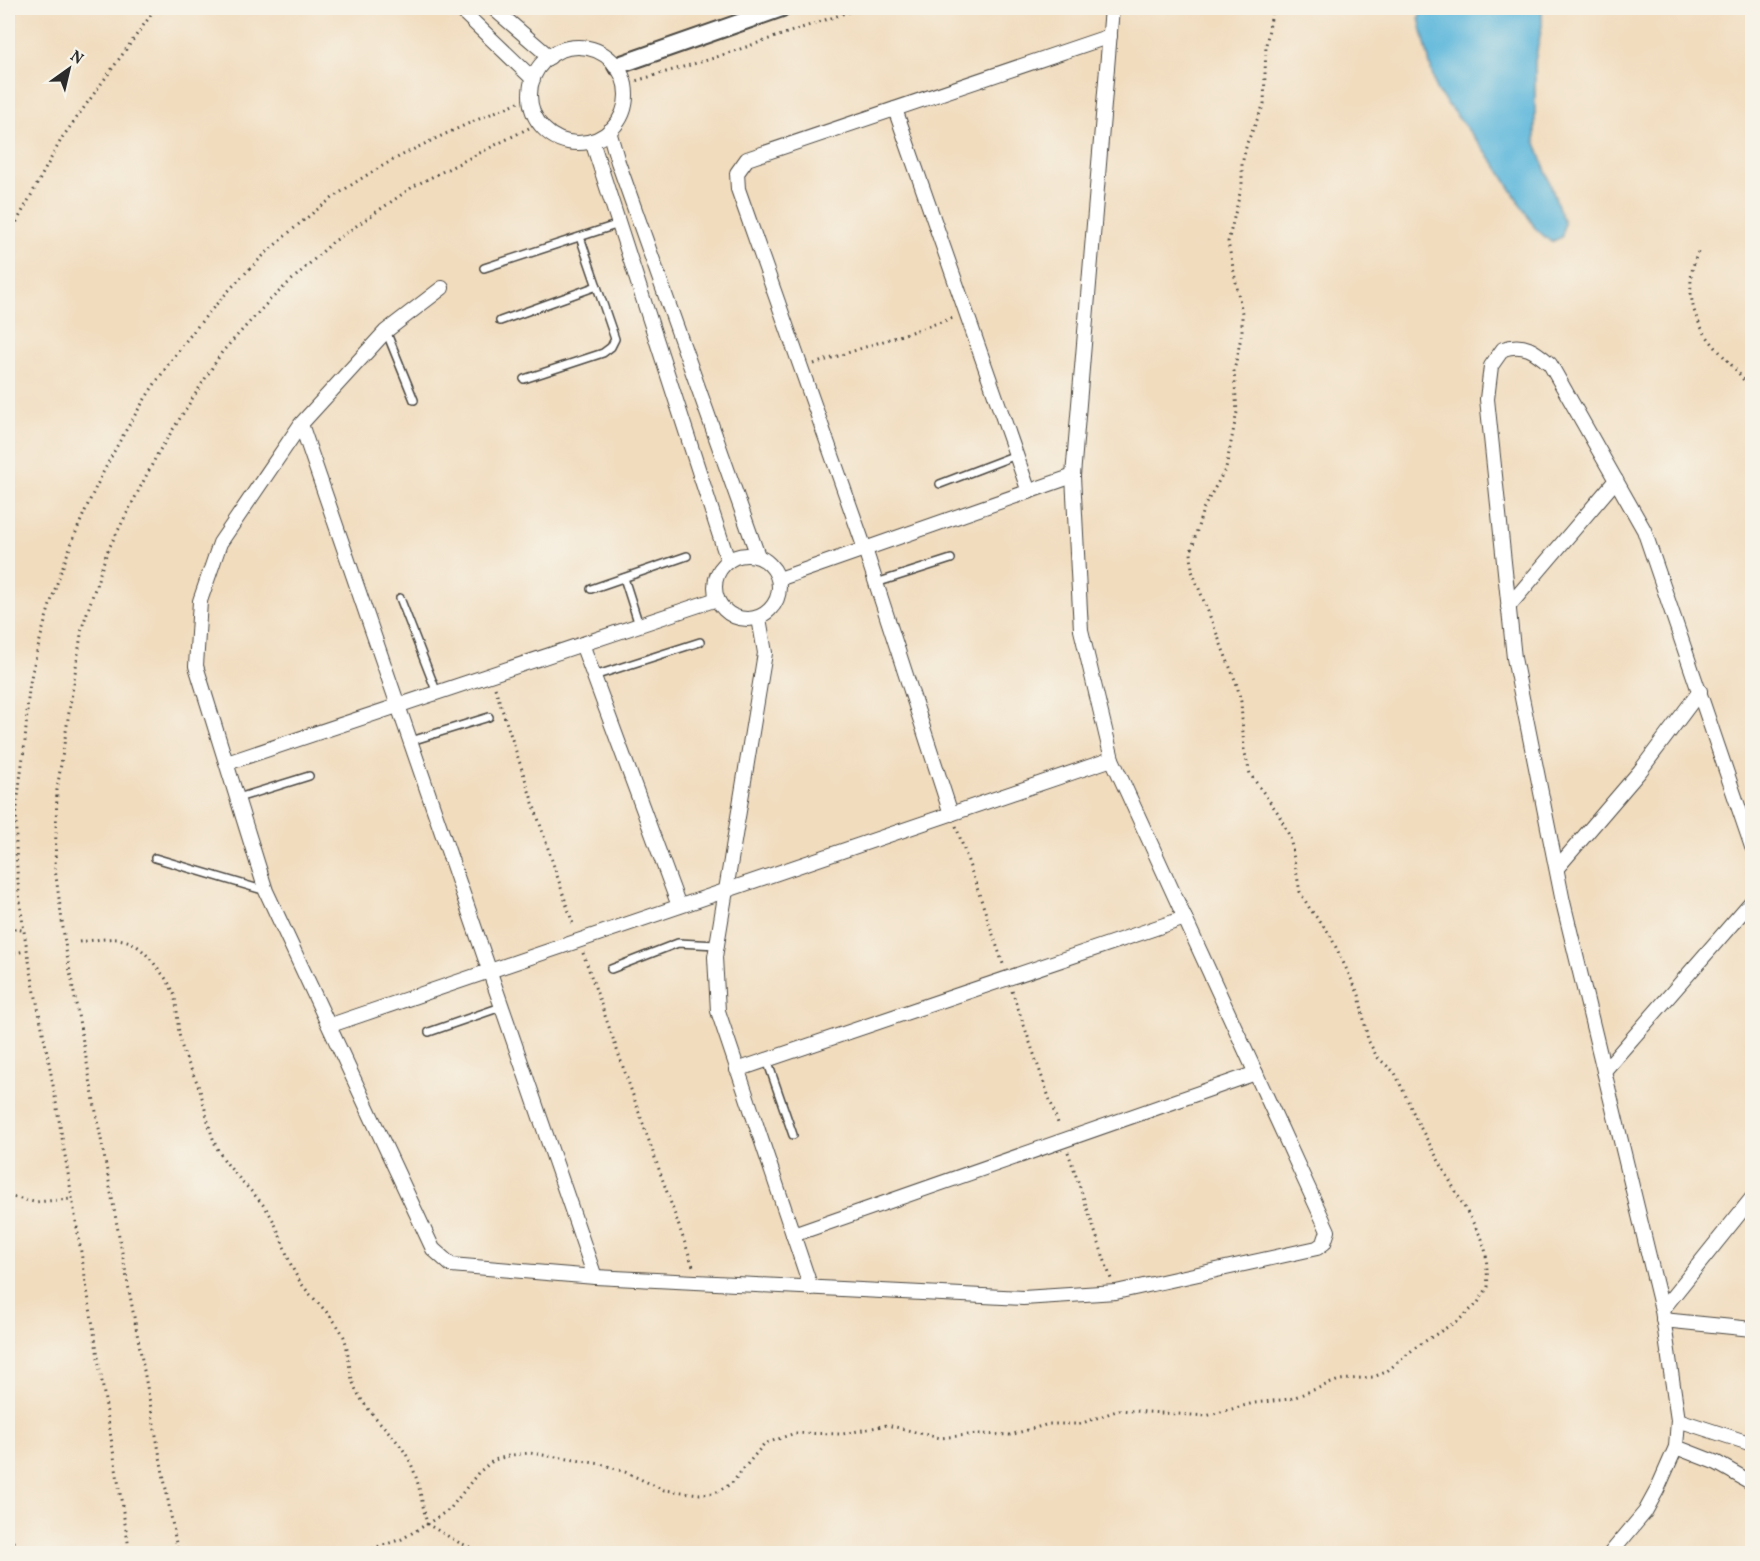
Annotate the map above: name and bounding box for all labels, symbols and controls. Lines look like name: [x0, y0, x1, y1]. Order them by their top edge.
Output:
north arrow: [39, 39, 99, 99]
text: N: [65, 46, 88, 71]

